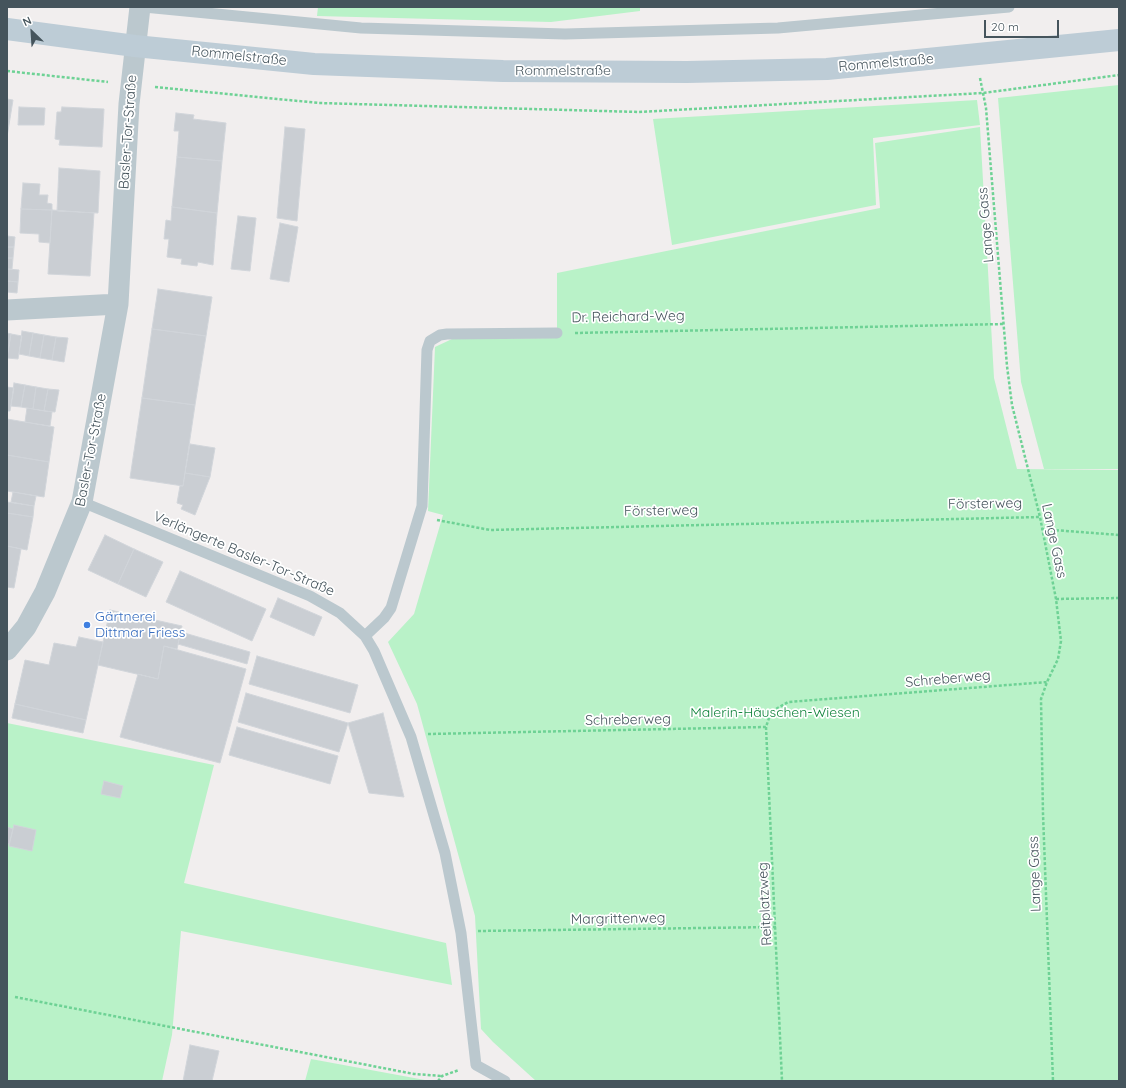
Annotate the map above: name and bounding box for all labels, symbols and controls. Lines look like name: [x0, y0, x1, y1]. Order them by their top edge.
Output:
north arrow: [12, 12, 52, 52]
scale bar: [986, 12, 1061, 38]
text: N: [20, 13, 34, 29]
text: 20 m: [991, 19, 1019, 34]
street label: Rommelstraße: [190, 43, 288, 69]
street label: Rommelstraße: [838, 50, 934, 76]
street label: Rommelstraße: [515, 63, 611, 79]
street label: Basler-Tor-Straße: [116, 74, 140, 190]
street label: Lange Gass: [974, 187, 998, 263]
street label: Dr. Reichard-Weg: [571, 308, 685, 326]
street label: Basler-Tor-Straße: [72, 392, 110, 508]
street label: Försterweg: [948, 495, 1022, 513]
street label: Försterweg: [624, 502, 698, 520]
street label: Lange Gass: [1038, 502, 1070, 580]
street label: Verlängerte Basler-Tor-Straße: [151, 508, 337, 600]
place label: Gärtnerei Dittmar Friess: [95, 609, 185, 642]
marker: Gärtnerei Dittmar Friess: [82, 620, 92, 630]
street label: Schreberweg: [905, 667, 991, 691]
park label: Malerin-Häuschen-Wiesen: [690, 705, 860, 721]
street label: Schreberweg: [585, 711, 671, 729]
street label: Lange Gass: [1025, 836, 1045, 912]
street label: Reitplatzweg: [754, 862, 776, 946]
street label: Margrittenweg: [570, 910, 666, 928]

